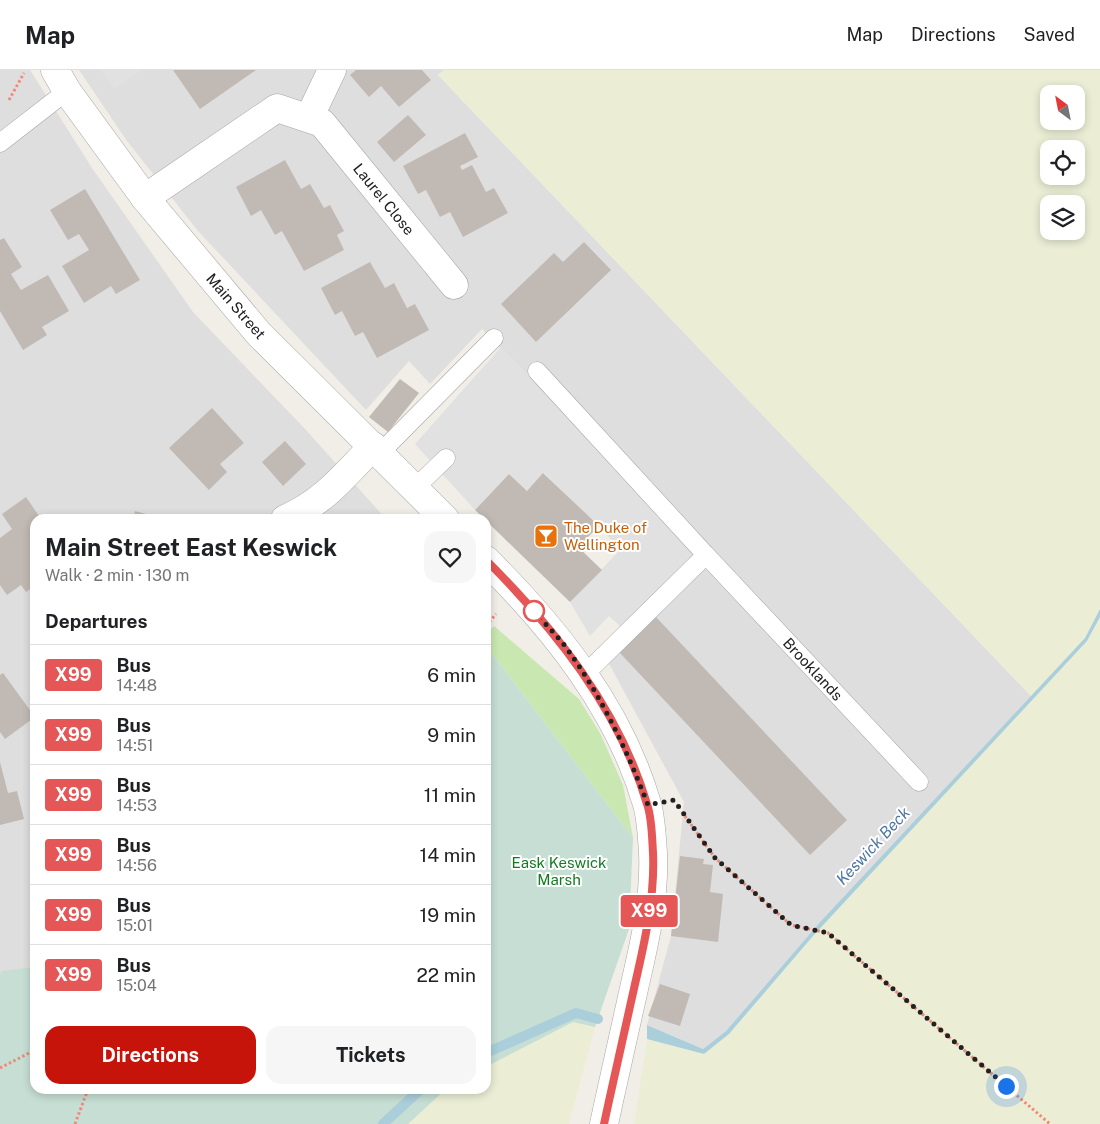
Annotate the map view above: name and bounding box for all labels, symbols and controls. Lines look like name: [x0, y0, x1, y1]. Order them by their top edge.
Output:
text: Map: [25, 21, 75, 49]
text: Map: [846, 24, 883, 45]
text: Directions: [911, 24, 996, 45]
text: Saved: [1024, 24, 1075, 45]
north arrow: [1040, 85, 1085, 130]
map controls: [1040, 85, 1085, 240]
button: locate: [1040, 140, 1085, 185]
street label: Laurel Close: [350, 160, 418, 238]
button: layers: [1040, 195, 1085, 240]
street label: Main Street: [203, 270, 269, 342]
place label: The Duke of Wellington: [564, 519, 647, 553]
bar icon: The Duke of Wellington: [533, 523, 559, 549]
button: heart: [424, 531, 476, 583]
text: Main Street East Keswick: [45, 533, 337, 561]
text: Walk · 2 min · 130 m: [45, 566, 189, 585]
unlabelled marker: [523, 600, 545, 622]
text: Departures: [45, 610, 148, 632]
street label: Brooklands: [780, 634, 846, 704]
text: Bus: [117, 654, 151, 676]
text: X99: [55, 664, 92, 685]
text: 6 min: [427, 664, 476, 686]
text: 14:48: [117, 676, 157, 695]
text: Bus: [117, 714, 151, 736]
text: X99: [55, 724, 92, 745]
text: 9 min: [427, 724, 476, 746]
text: 14:51: [117, 736, 154, 755]
text: Bus: [117, 774, 151, 796]
text: X99: [55, 784, 92, 805]
text: 11 min: [424, 784, 476, 806]
text: 14:53: [117, 796, 157, 815]
water label: Keswick Beck: [832, 803, 914, 889]
text: Bus: [117, 834, 151, 856]
text: X99: [55, 844, 92, 865]
text: 14 min: [419, 844, 476, 866]
park label: Eask Keswick Marsh: [512, 854, 606, 888]
text: 14:56: [117, 856, 157, 875]
text: Bus: [117, 894, 151, 916]
line badge: X99: [620, 895, 678, 927]
text: X99: [631, 900, 667, 921]
text: X99: [55, 904, 92, 925]
text: 19 min: [420, 904, 476, 926]
text: 15:01: [117, 916, 153, 935]
text: Bus: [117, 954, 151, 976]
text: X99: [55, 964, 92, 985]
text: 22 min: [417, 964, 476, 986]
text: 15:04: [117, 976, 157, 995]
button: Directions: [45, 1026, 256, 1084]
button: Tickets: [266, 1026, 476, 1084]
your location: [994, 1074, 1019, 1099]

